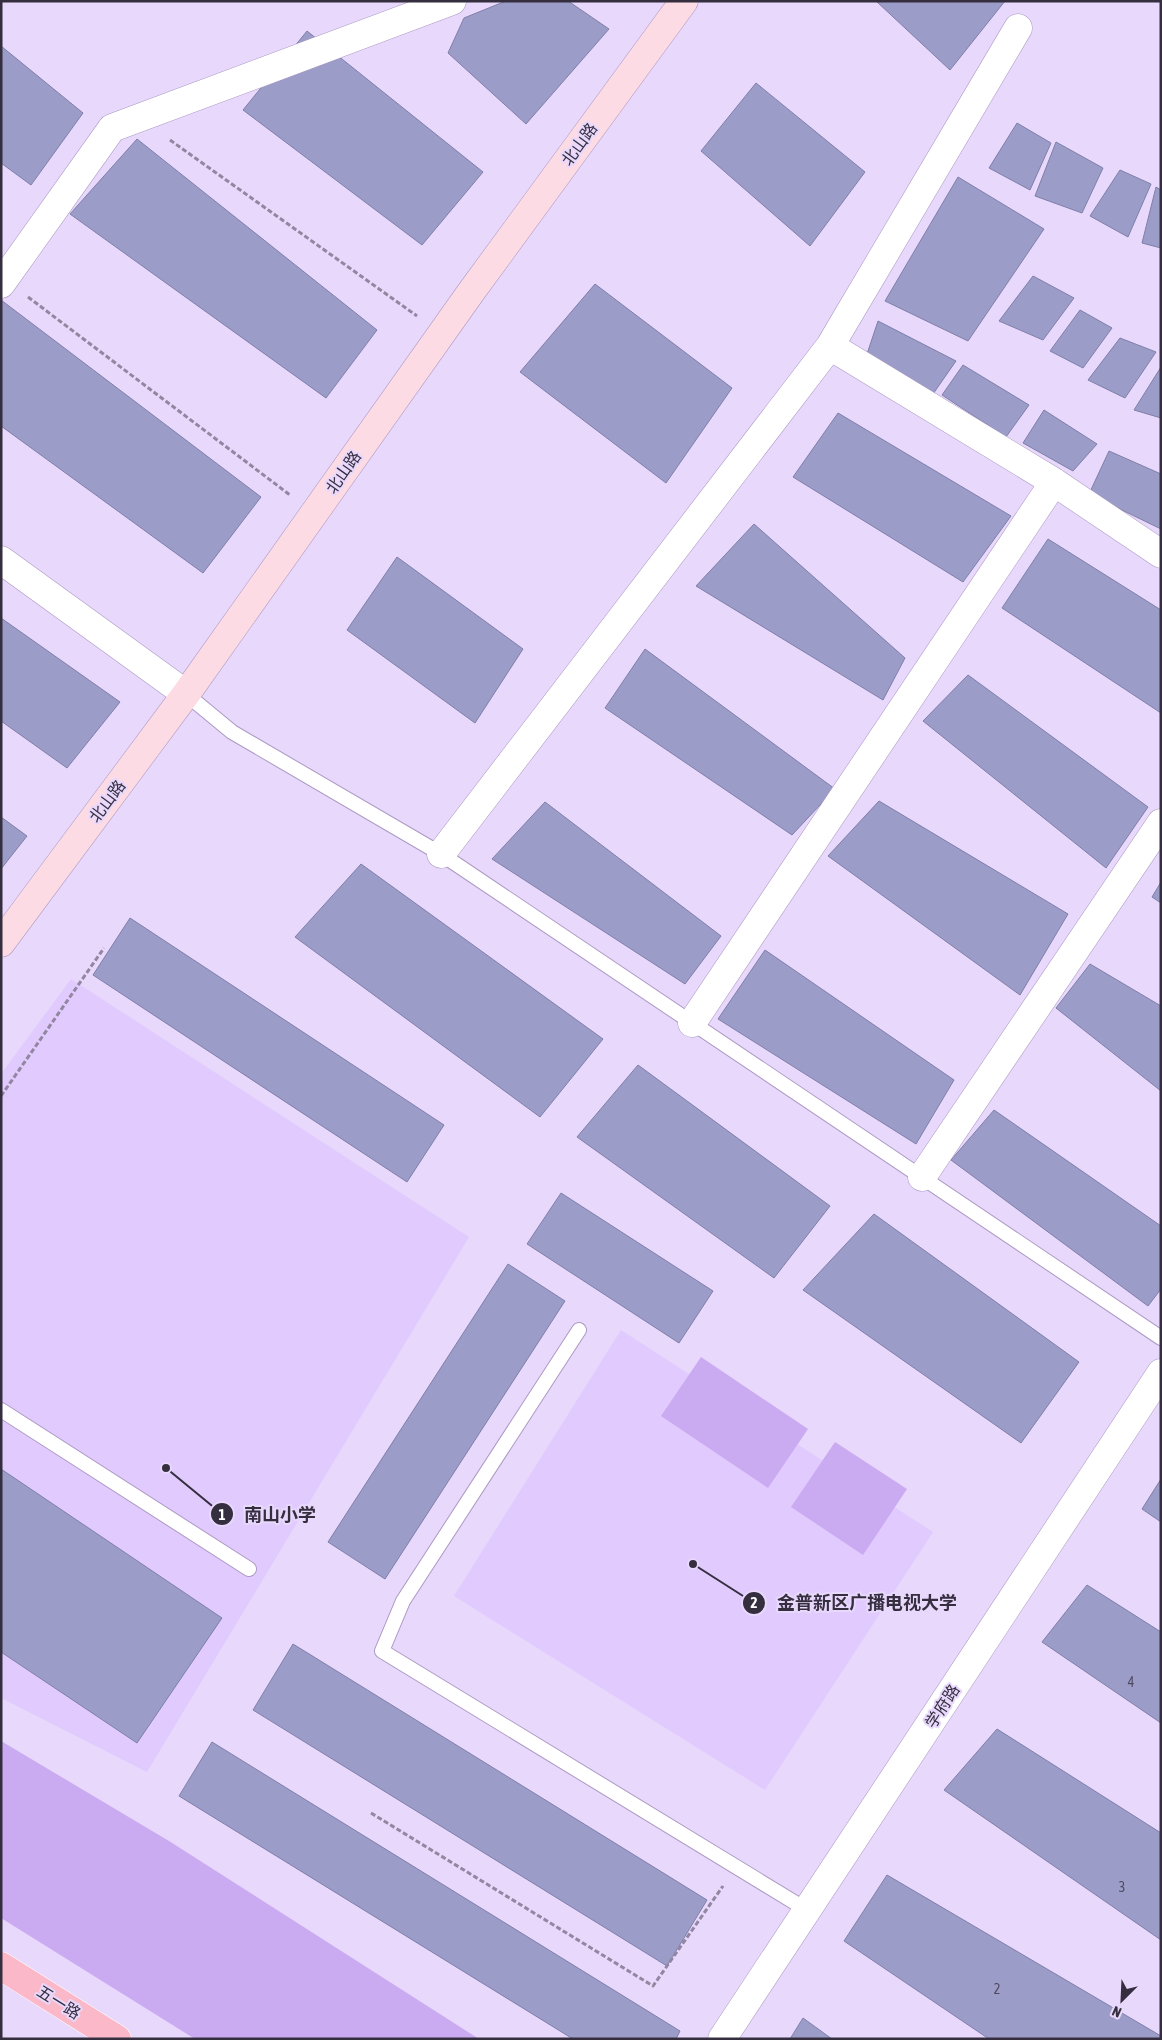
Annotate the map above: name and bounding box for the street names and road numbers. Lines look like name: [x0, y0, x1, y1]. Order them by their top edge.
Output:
street label: 北山路: [558, 119, 600, 169]
street label: 北山路: [322, 447, 364, 497]
street label: 北山路: [85, 776, 129, 826]
street label: 学府路: [921, 1681, 963, 1731]
street label: 五一路: [34, 1982, 84, 2022]

